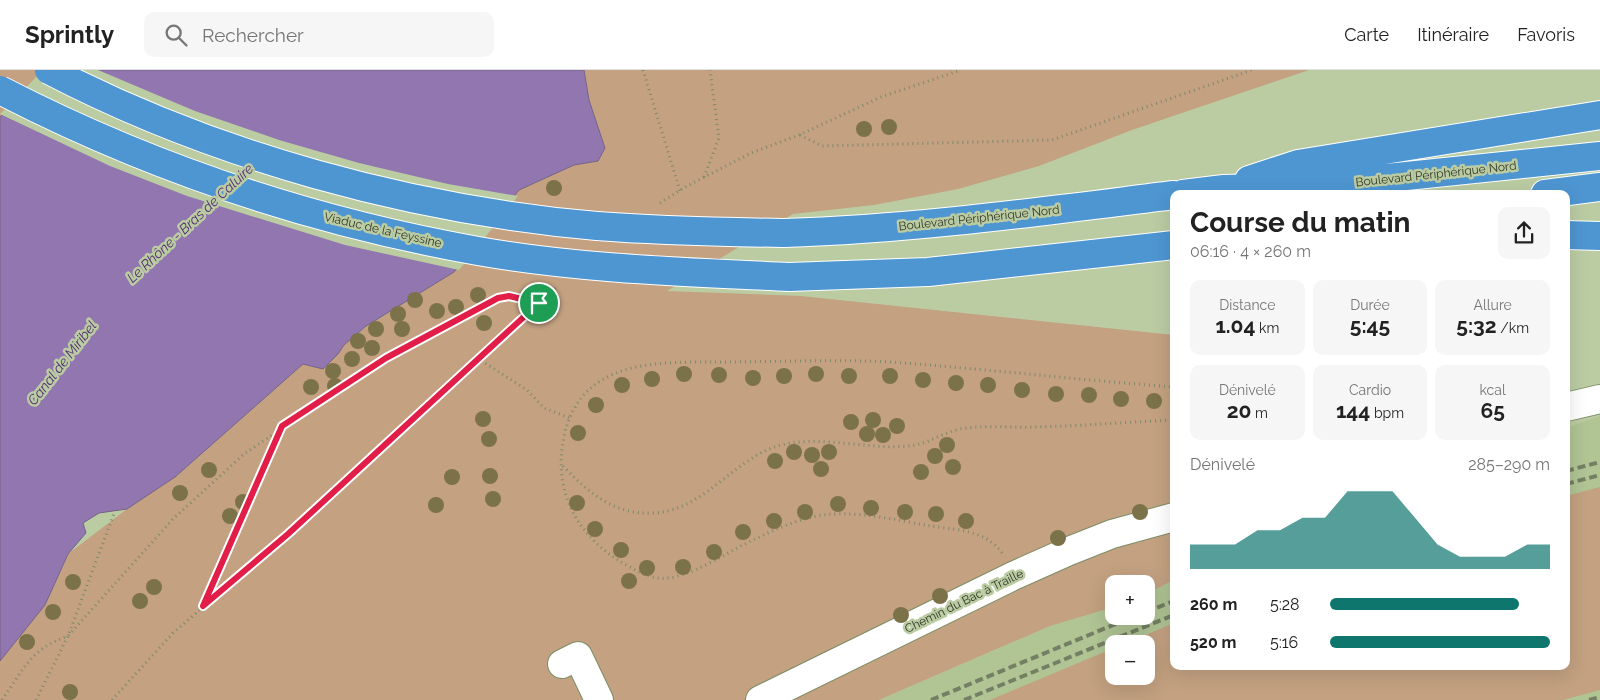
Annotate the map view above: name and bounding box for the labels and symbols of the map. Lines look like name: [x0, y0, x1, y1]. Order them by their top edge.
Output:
street label: Boulevard Périphérique Nord: [1355, 159, 1517, 189]
water label: Le Rhône - Bras de Caluire: [124, 160, 257, 286]
street label: Boulevard Périphérique Nord: [898, 203, 1060, 233]
street label: Viaduc de la Feyssine: [323, 210, 443, 250]
pin: [518, 282, 560, 324]
water label: Canal de Miribel: [24, 318, 100, 408]
street label: Chemin du Bac à Traille: [902, 566, 1026, 636]

